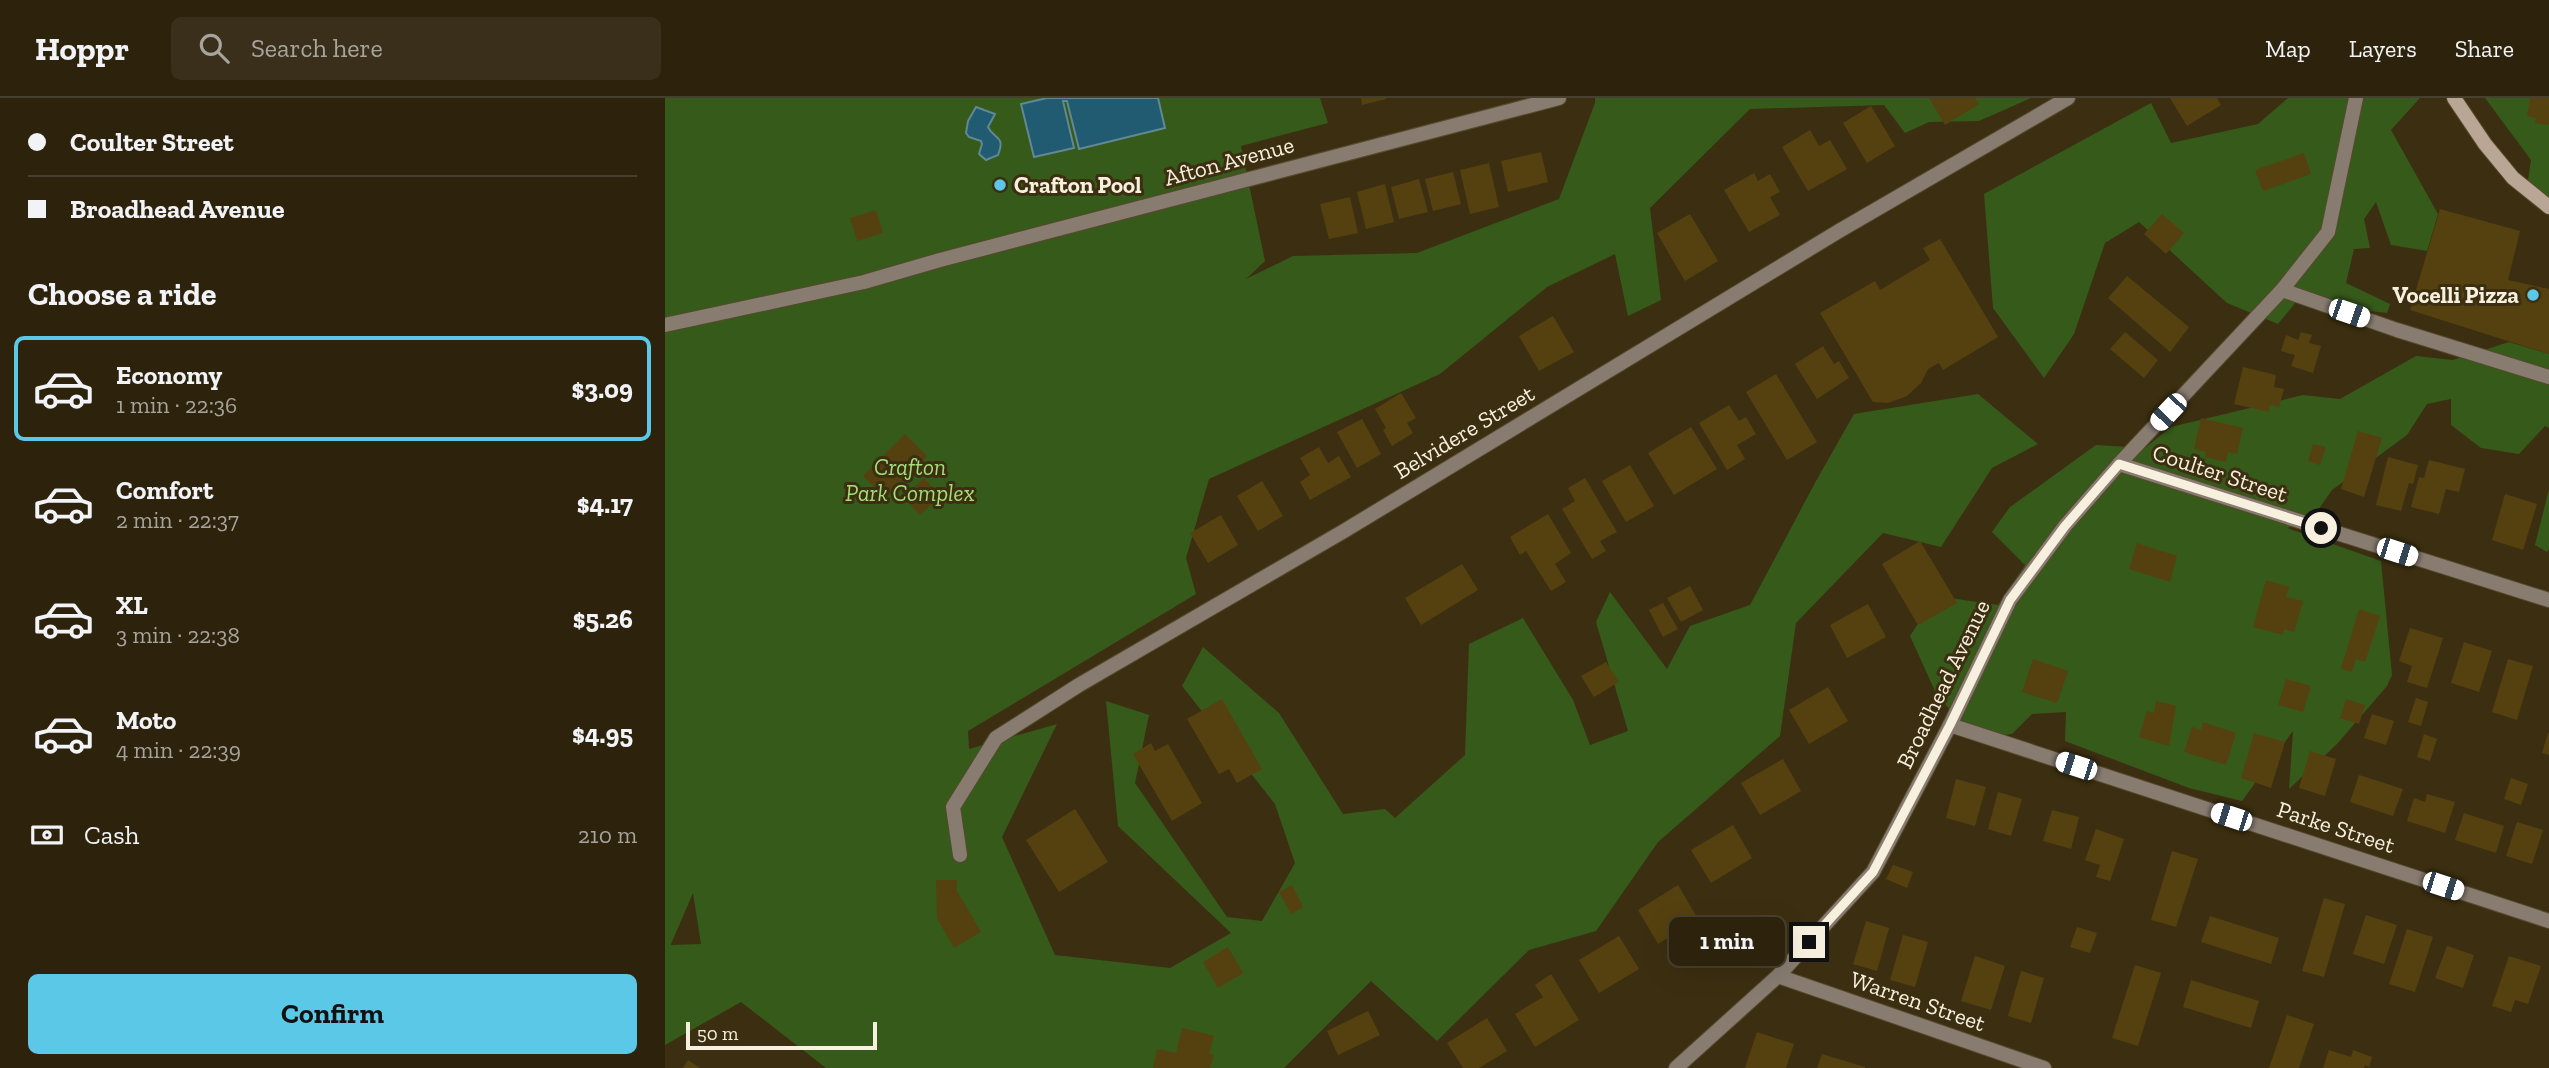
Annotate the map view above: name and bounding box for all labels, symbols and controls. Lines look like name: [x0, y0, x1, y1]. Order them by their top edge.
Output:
search box: [171, 17, 661, 80]
text: Hoppr: [35, 29, 129, 68]
icon: search: [195, 29, 233, 67]
text: Search here: [251, 32, 383, 64]
text: Map: [2265, 34, 2311, 63]
text: Layers: [2349, 34, 2417, 63]
text: Share: [2455, 34, 2514, 63]
text: Coulter Street: [70, 126, 234, 158]
street label: Afton Avenue: [1161, 130, 1297, 192]
place label: Crafton Pool: [1014, 171, 1142, 199]
marker: Crafton Pool: [992, 177, 1008, 193]
text: Broadhead Avenue: [70, 193, 285, 225]
text: Choose a ride: [28, 275, 216, 313]
place label: Vocelli Pizza: [2393, 281, 2519, 309]
marker: Vocelli Pizza: [2525, 287, 2541, 303]
car: [2326, 296, 2373, 330]
icon: car: [32, 357, 95, 420]
text: Economy: [116, 359, 222, 391]
text: $3.09: [572, 373, 633, 405]
street label: Belvidere Street: [1389, 379, 1539, 485]
car: [2146, 389, 2191, 435]
text: 1 min · 22:36: [116, 391, 237, 419]
street label: Coulter Street: [2149, 438, 2291, 508]
park label: Crafton Park Complex: [845, 453, 975, 507]
icon: car: [32, 472, 95, 535]
text: Comfort: [116, 474, 213, 506]
text: $4.17: [577, 488, 633, 520]
text: 2 min · 22:37: [116, 506, 239, 534]
route start: [2305, 512, 2337, 544]
car: [2374, 536, 2421, 568]
icon: car: [32, 587, 95, 650]
text: XL: [116, 589, 148, 621]
street label: Broadhead Avenue: [1890, 595, 1996, 773]
text: $5.26: [573, 603, 633, 635]
text: 3 min · 22:38: [116, 621, 240, 649]
icon: car: [32, 702, 95, 765]
text: Moto: [116, 704, 176, 736]
text: $4.95: [572, 718, 633, 750]
text: 4 min · 22:39: [116, 736, 241, 764]
car: [2053, 750, 2100, 782]
street label: Parke Street: [2274, 795, 2399, 859]
car: [2208, 801, 2255, 833]
icon: cash: [28, 816, 66, 854]
text: Cash: [84, 819, 139, 851]
text: 210 m: [578, 821, 637, 849]
car: [2420, 870, 2467, 902]
callout: 1 min: [1669, 918, 1785, 966]
route end: [1793, 926, 1825, 958]
text: 1 min: [1700, 927, 1754, 955]
street label: Warren Street: [1847, 965, 1990, 1037]
button: Confirm: [28, 974, 637, 1054]
scale bar: [686, 1019, 877, 1051]
text: 50 m: [697, 1022, 738, 1045]

